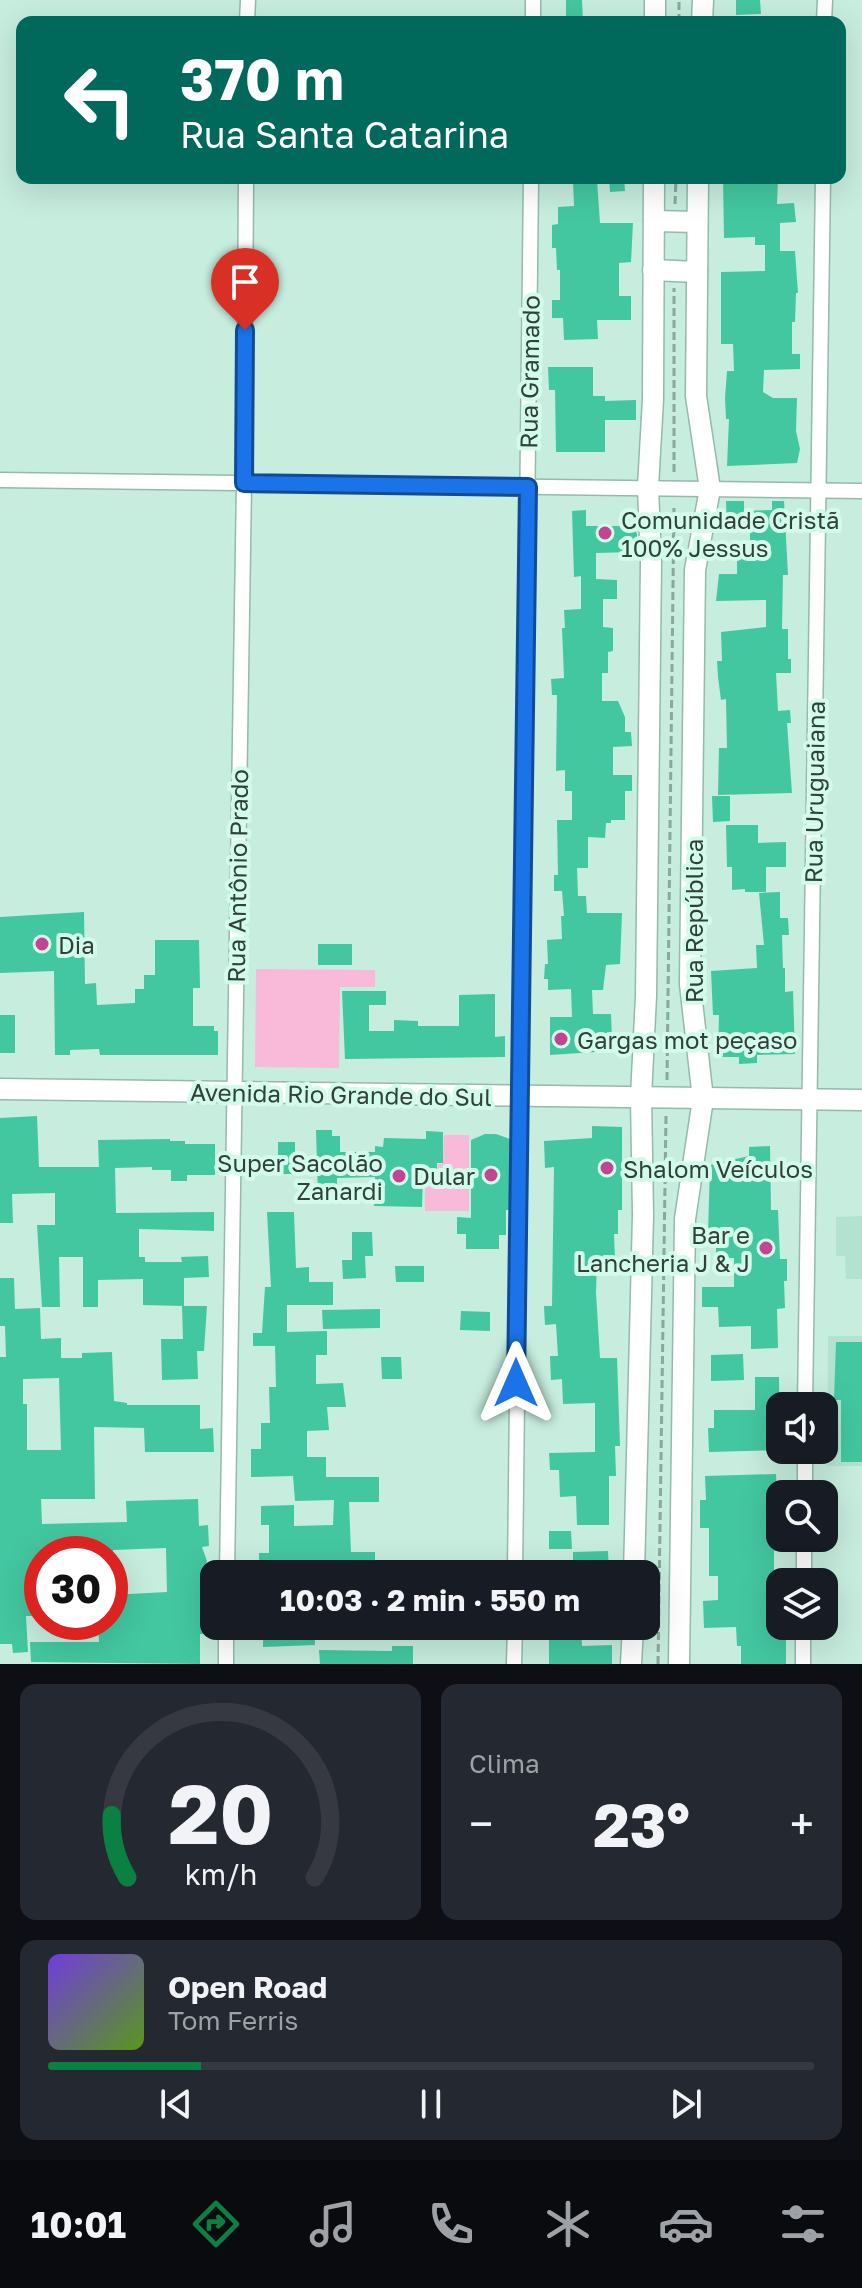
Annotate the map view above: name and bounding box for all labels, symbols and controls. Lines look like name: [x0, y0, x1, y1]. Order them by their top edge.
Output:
text: 370 m: [180, 45, 344, 112]
icon: left: [48, 48, 152, 152]
text: Rua Santa Catarina: [180, 113, 509, 156]
pin: [211, 248, 279, 330]
icon: arrive: [223, 260, 267, 304]
street label: Rua Gramado: [513, 295, 545, 449]
place label: Comunidade Cristã 100% Jessus: [621, 505, 840, 562]
marker: Comunidade Cristã 100% Jessus: [596, 524, 614, 542]
street label: Rua Uruguaiana: [798, 701, 830, 883]
street label: Rua Antônio Prado: [221, 769, 253, 983]
street label: Rua República: [679, 839, 708, 1003]
place label: Dia: [58, 930, 95, 959]
marker: Dia: [33, 935, 51, 953]
place label: Gargas mot peçaso: [577, 1025, 797, 1054]
marker: Gargas mot peçaso: [552, 1030, 570, 1048]
street label: Avenida Rio Grande do Sul: [190, 1077, 492, 1111]
place label: Super Sacolão Zanardi: [217, 1148, 383, 1205]
place label: Shalom Veículos: [623, 1154, 813, 1183]
marker: Shalom Veículos: [598, 1159, 616, 1177]
place label: Dular: [413, 1161, 475, 1190]
marker: Dular: [482, 1166, 500, 1184]
marker: Super Sacolão Zanardi: [390, 1167, 408, 1185]
place label: Bar e Lancheria J & J: [576, 1220, 750, 1277]
marker: Bar e Lancheria J & J: [757, 1239, 775, 1257]
position arrow: [474, 1341, 558, 1425]
map controls: [766, 1392, 838, 1640]
button: sound: [766, 1392, 838, 1464]
button: search: [766, 1480, 838, 1552]
speed limit sign: 30: [24, 1536, 128, 1640]
button: layers: [766, 1568, 838, 1640]
text: 10:03 · 2 min · 550 m: [280, 1582, 580, 1618]
text: Clima: [469, 1748, 540, 1779]
text: 20: [168, 1762, 273, 1862]
text: 23°: [593, 1788, 690, 1860]
text: −: [469, 1797, 493, 1850]
text: +: [790, 1797, 814, 1850]
text: km/h: [184, 1857, 257, 1891]
text: Open Road: [168, 1969, 327, 2005]
text: Tom Ferris: [168, 2005, 298, 2036]
icon: previous: [154, 2082, 198, 2126]
icon: pause: [409, 2082, 453, 2126]
icon: next: [664, 2082, 708, 2126]
icon: directions: [188, 2196, 244, 2252]
icon: music: [305, 2196, 361, 2252]
icon: phone: [423, 2196, 479, 2252]
icon: climate: [540, 2196, 596, 2252]
icon: car: [658, 2196, 714, 2252]
icon: filters: [775, 2196, 831, 2252]
text: 10:01: [31, 2203, 126, 2246]

